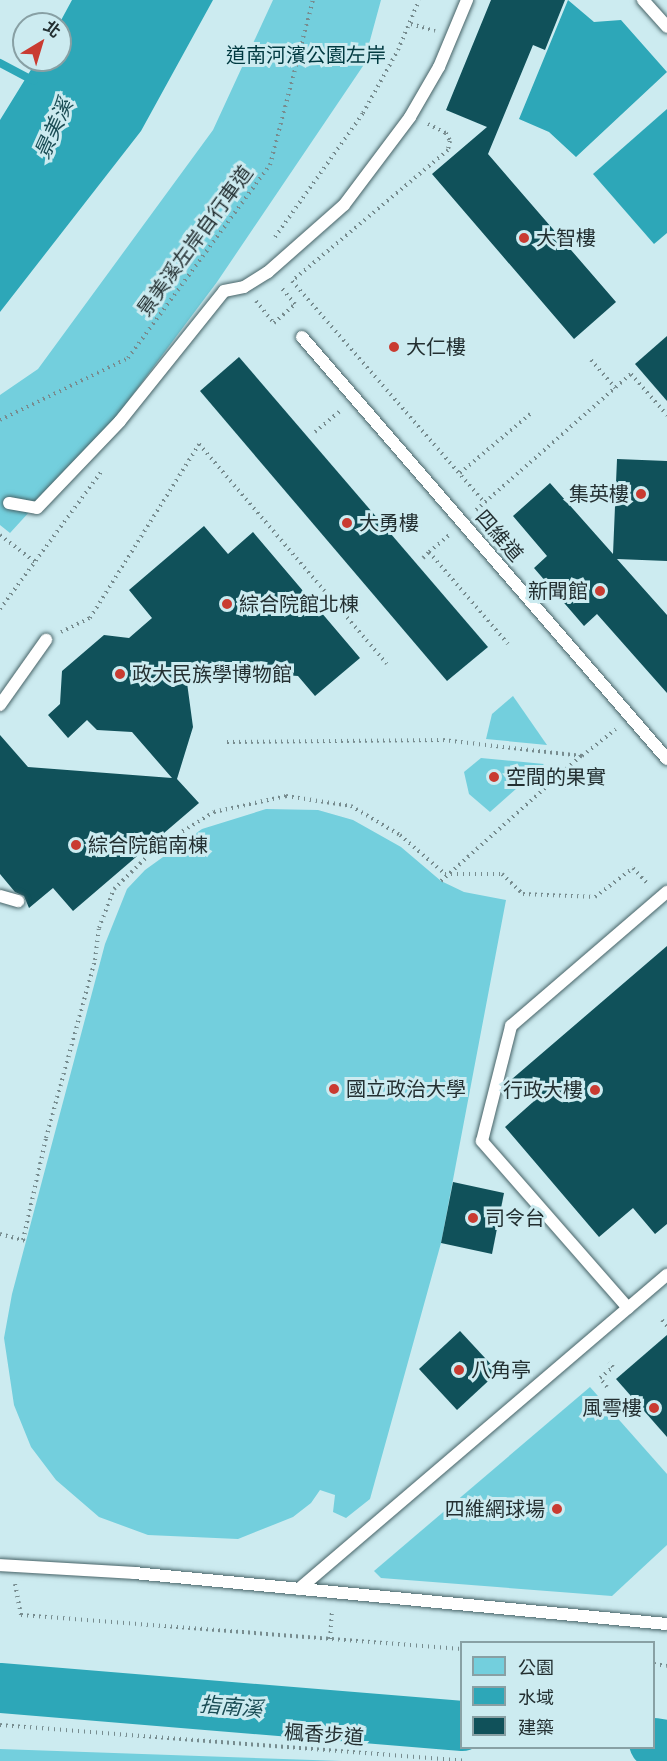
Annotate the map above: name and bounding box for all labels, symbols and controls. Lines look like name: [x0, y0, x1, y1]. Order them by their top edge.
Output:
north arrow: [12, 12, 72, 72]
text: 北: [40, 17, 64, 41]
park label: 道南河濱公園左岸: [226, 43, 386, 67]
water label: 景美溪: [30, 95, 78, 163]
street label: 景美溪左岸自行車道: [132, 161, 258, 321]
place label: 大智樓: [536, 226, 596, 250]
marker: 大智樓: [517, 231, 531, 245]
place label: 大仁樓: [406, 335, 466, 359]
marker: 大仁樓: [387, 340, 401, 354]
place label: 集英樓: [569, 482, 629, 506]
marker: 集英樓: [634, 487, 648, 501]
street label: 四維道: [470, 505, 528, 567]
place label: 大勇樓: [359, 511, 419, 535]
marker: 大勇樓: [340, 516, 354, 530]
place label: 新聞館: [528, 579, 588, 603]
marker: 新聞館: [593, 584, 607, 598]
place label: 綜合院館北棟: [239, 592, 359, 616]
marker: 綜合院館北棟: [220, 597, 234, 611]
place label: 政大民族學博物館: [132, 662, 292, 686]
marker: 政大民族學博物館: [113, 667, 127, 681]
place label: 空間的果實: [506, 765, 606, 789]
marker: 空間的果實: [487, 770, 501, 784]
place label: 綜合院館南棟: [88, 833, 208, 857]
marker: 綜合院館南棟: [69, 838, 83, 852]
place label: 國立政治大學: [346, 1077, 466, 1101]
place label: 行政大樓: [503, 1078, 583, 1102]
marker: 國立政治大學: [327, 1082, 341, 1096]
marker: 行政大樓: [588, 1083, 602, 1097]
place label: 司令台: [485, 1206, 545, 1230]
marker: 司令台: [466, 1211, 480, 1225]
place label: 八角亭: [471, 1358, 531, 1382]
marker: 八角亭: [452, 1363, 466, 1377]
place label: 風雩樓: [582, 1396, 642, 1420]
marker: 風雩樓: [647, 1401, 661, 1415]
place label: 四維網球場: [445, 1497, 545, 1521]
marker: 四維網球場: [550, 1502, 564, 1516]
legend: [460, 1641, 655, 1749]
text: 公園: [518, 1657, 554, 1678]
text: 水域: [518, 1687, 554, 1708]
water label: 指南溪: [199, 1692, 263, 1722]
text: 建築: [518, 1717, 554, 1738]
street label: 楓香步道: [283, 1720, 365, 1750]

